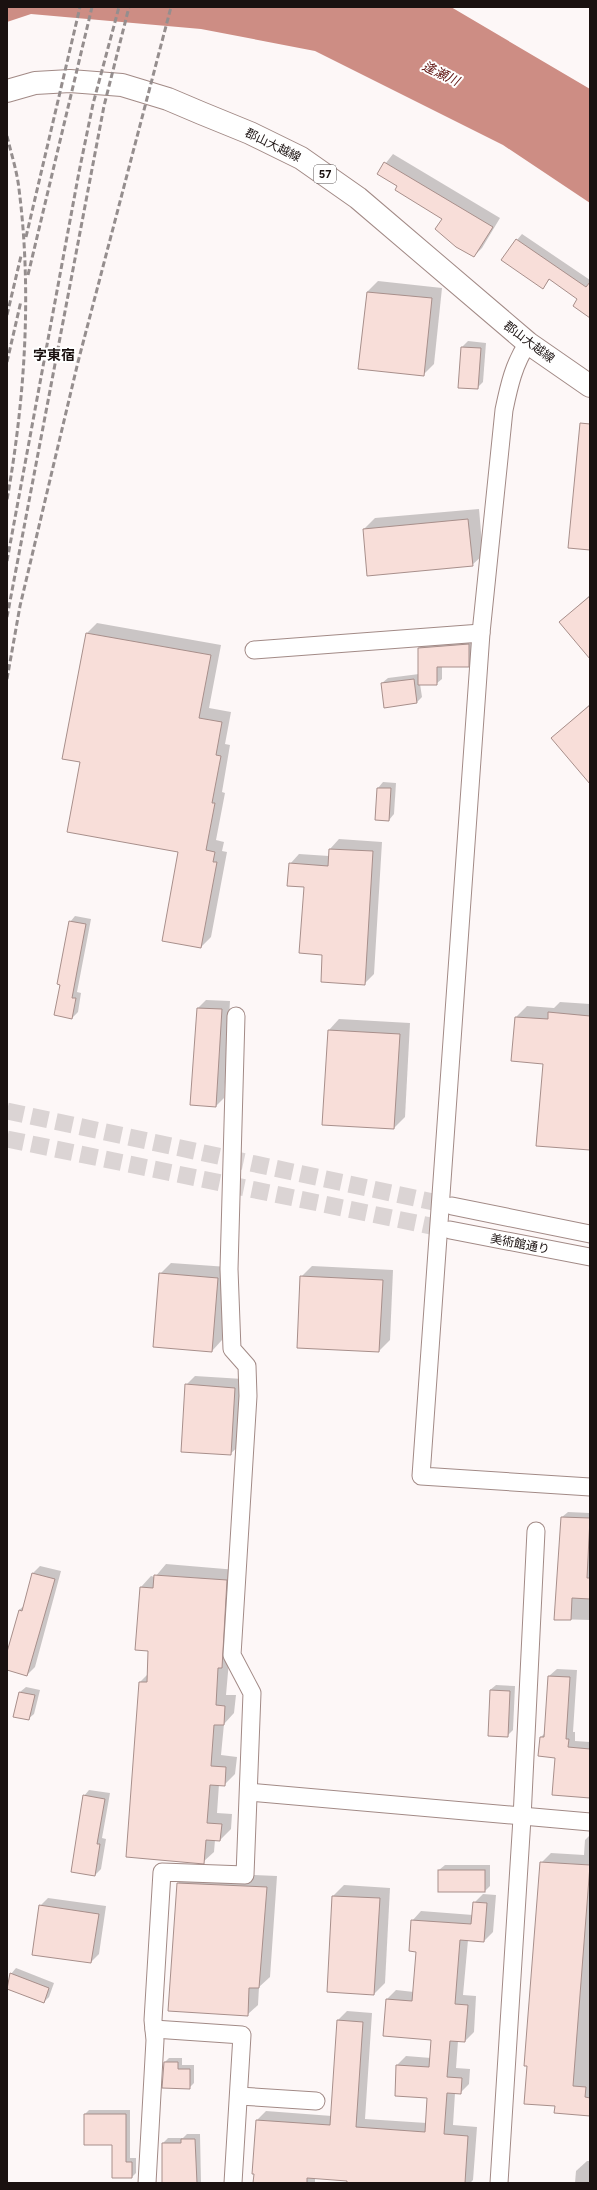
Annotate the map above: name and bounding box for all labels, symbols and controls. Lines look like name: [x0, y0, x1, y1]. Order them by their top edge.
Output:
water label: 逢瀬川: [420, 58, 463, 90]
street label: 郡山大越線: [243, 126, 303, 164]
road number: 57: [314, 165, 336, 183]
street label: 郡山大越線: [501, 318, 557, 366]
district label: 字東宿: [33, 347, 75, 364]
street label: 美術館通り: [489, 1231, 551, 1257]

